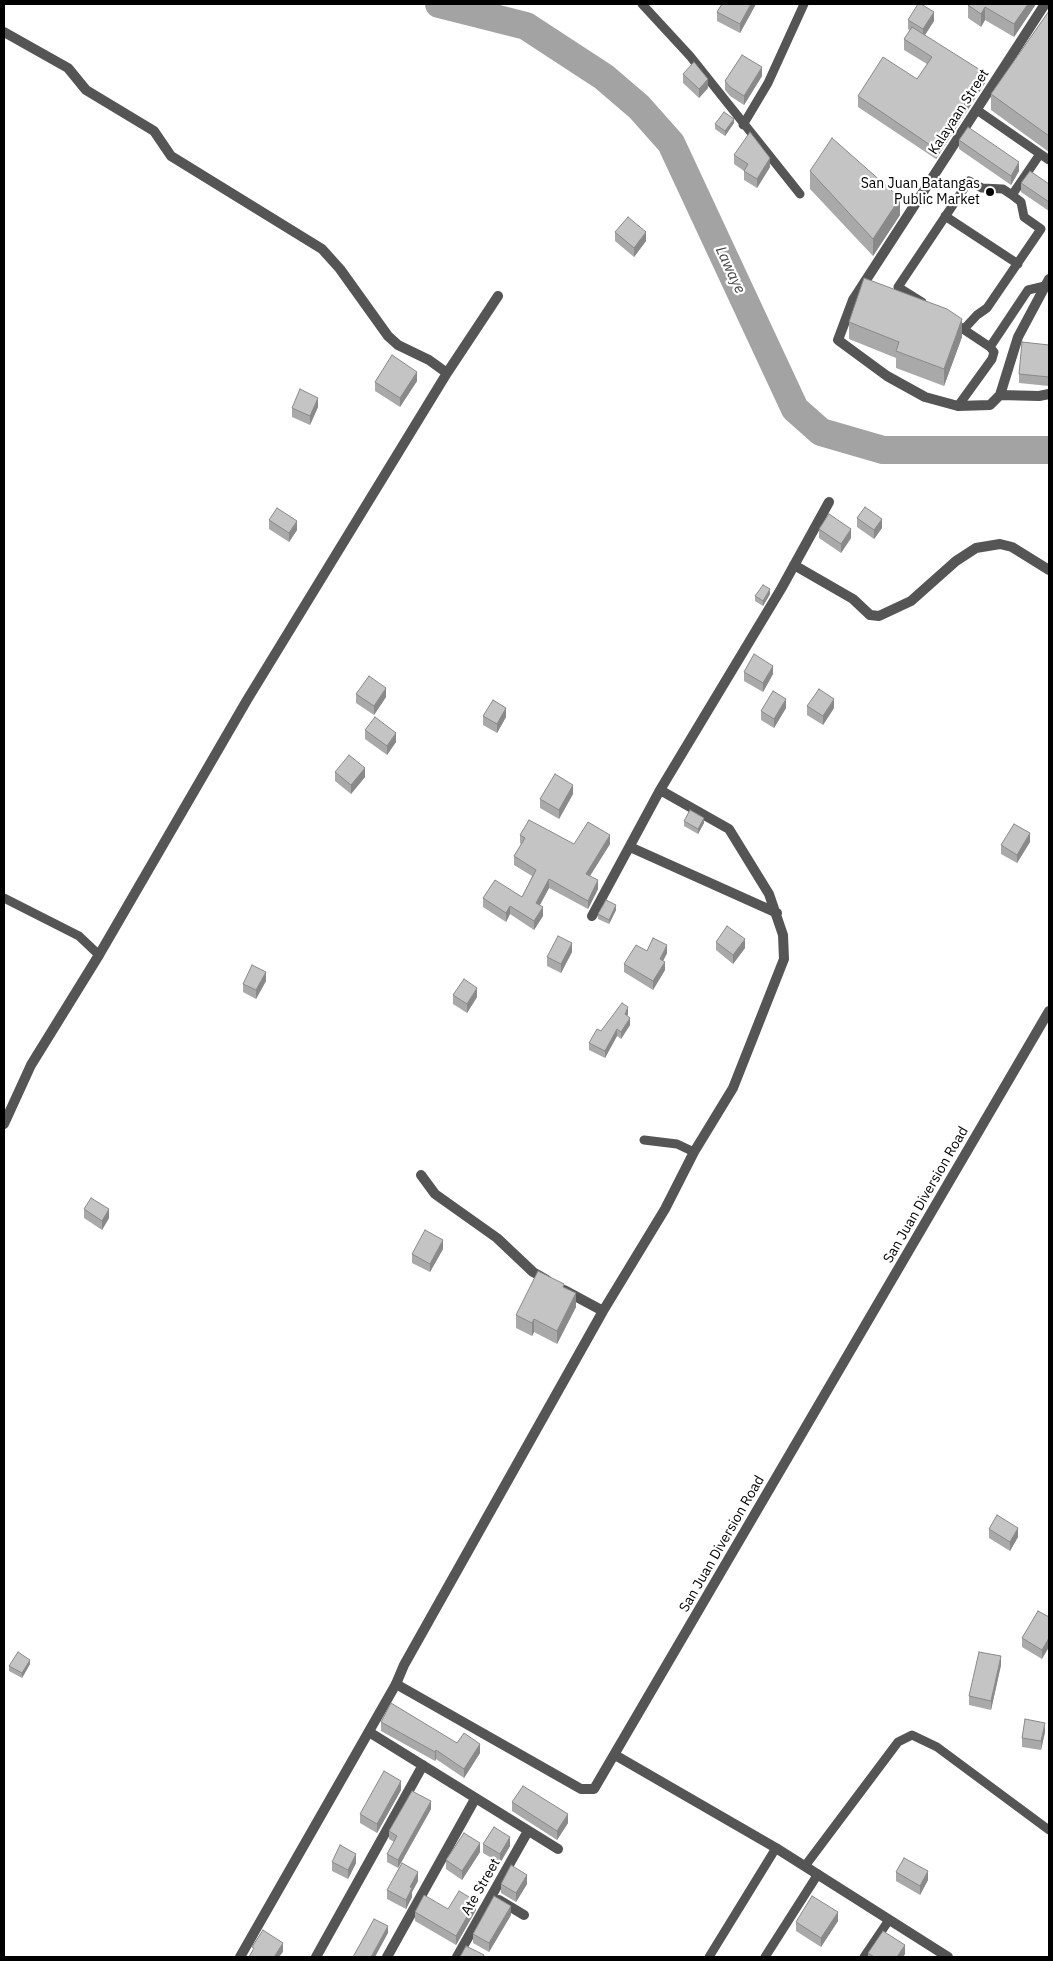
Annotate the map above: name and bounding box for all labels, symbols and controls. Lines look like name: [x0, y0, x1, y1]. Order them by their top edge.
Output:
street label: Kalayaan Street: [925, 66, 993, 158]
place label: San Juan Batangas Public Market: [861, 176, 980, 208]
marker: San Juan Batangas Public Market: [984, 186, 996, 198]
water label: Lawaye: [711, 244, 749, 296]
street label: San Juan Diversion Road: [880, 1124, 972, 1266]
street label: San Juan Diversion Road: [676, 1473, 768, 1615]
street label: Ate Street: [458, 1855, 504, 1919]

